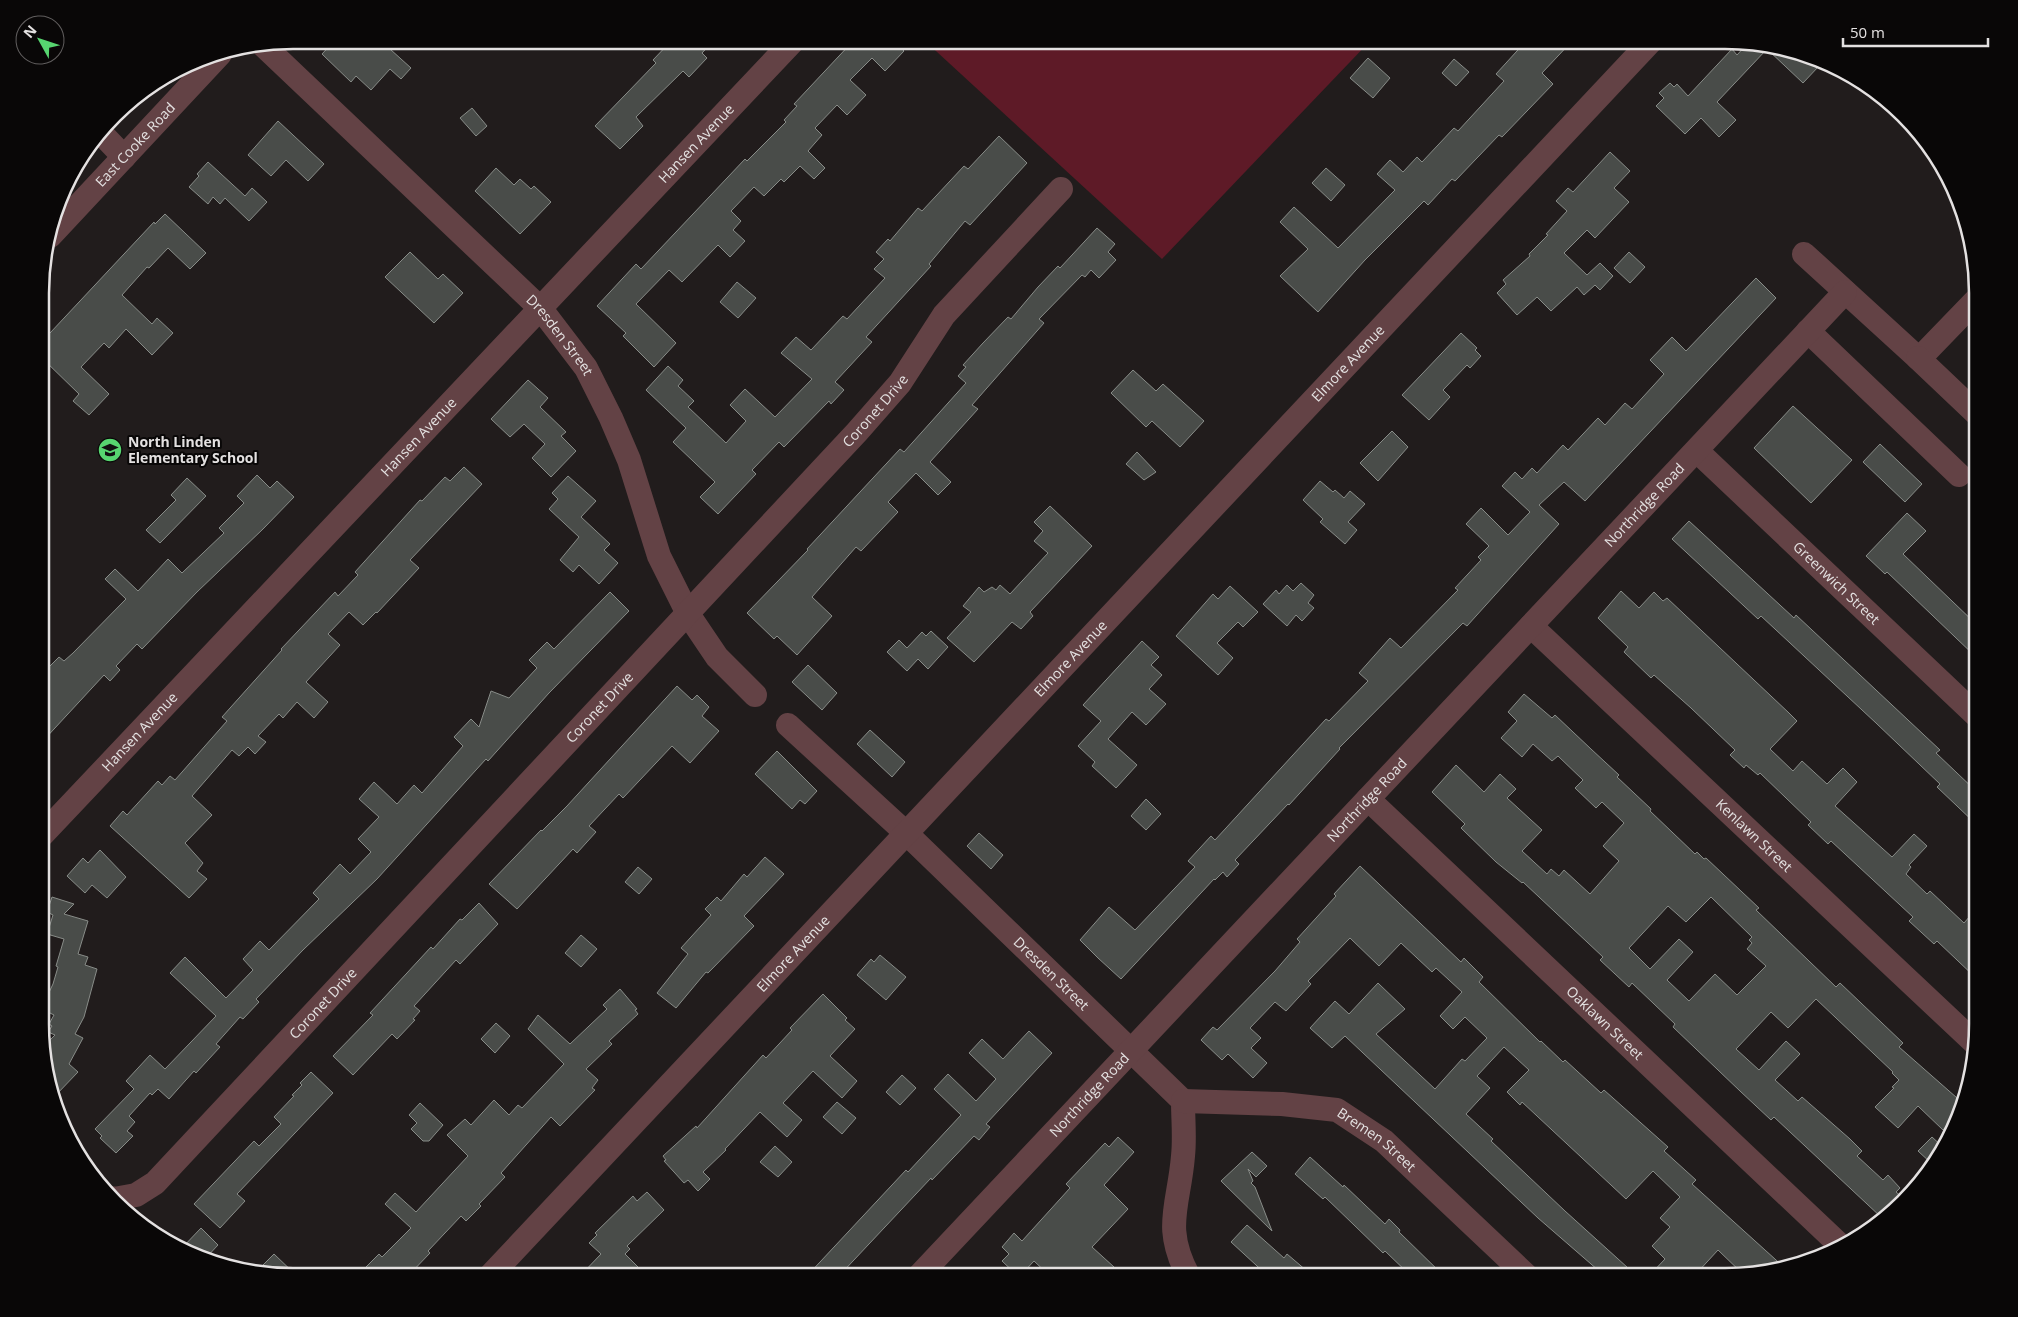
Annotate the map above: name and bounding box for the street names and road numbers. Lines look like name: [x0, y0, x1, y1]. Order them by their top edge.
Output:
street label: East Cooke Road: [91, 98, 179, 191]
street label: Hansen Avenue: [654, 99, 738, 187]
street label: Dresden Street: [522, 290, 598, 378]
street label: Elmore Avenue: [1307, 320, 1388, 406]
street label: Coronet Drive: [838, 371, 912, 451]
street label: Hansen Avenue: [376, 393, 460, 480]
street label: Northridge Road: [1600, 459, 1688, 551]
street label: Greenwich Street: [1789, 537, 1884, 628]
street label: Elmore Avenue: [1029, 616, 1111, 701]
street label: Coronet Drive: [561, 667, 637, 747]
street label: Hansen Avenue: [97, 688, 181, 775]
street label: Northridge Road: [1322, 754, 1411, 846]
street label: Kenlawn Street: [1712, 794, 1797, 876]
street label: Elmore Avenue: [752, 911, 834, 996]
street label: Dresden Street: [1010, 932, 1093, 1014]
street label: Coronet Drive: [285, 963, 361, 1043]
street label: Oaklawn Street: [1563, 981, 1648, 1064]
street label: Northridge Road: [1045, 1049, 1133, 1141]
street label: Bremen Street: [1334, 1103, 1421, 1176]

